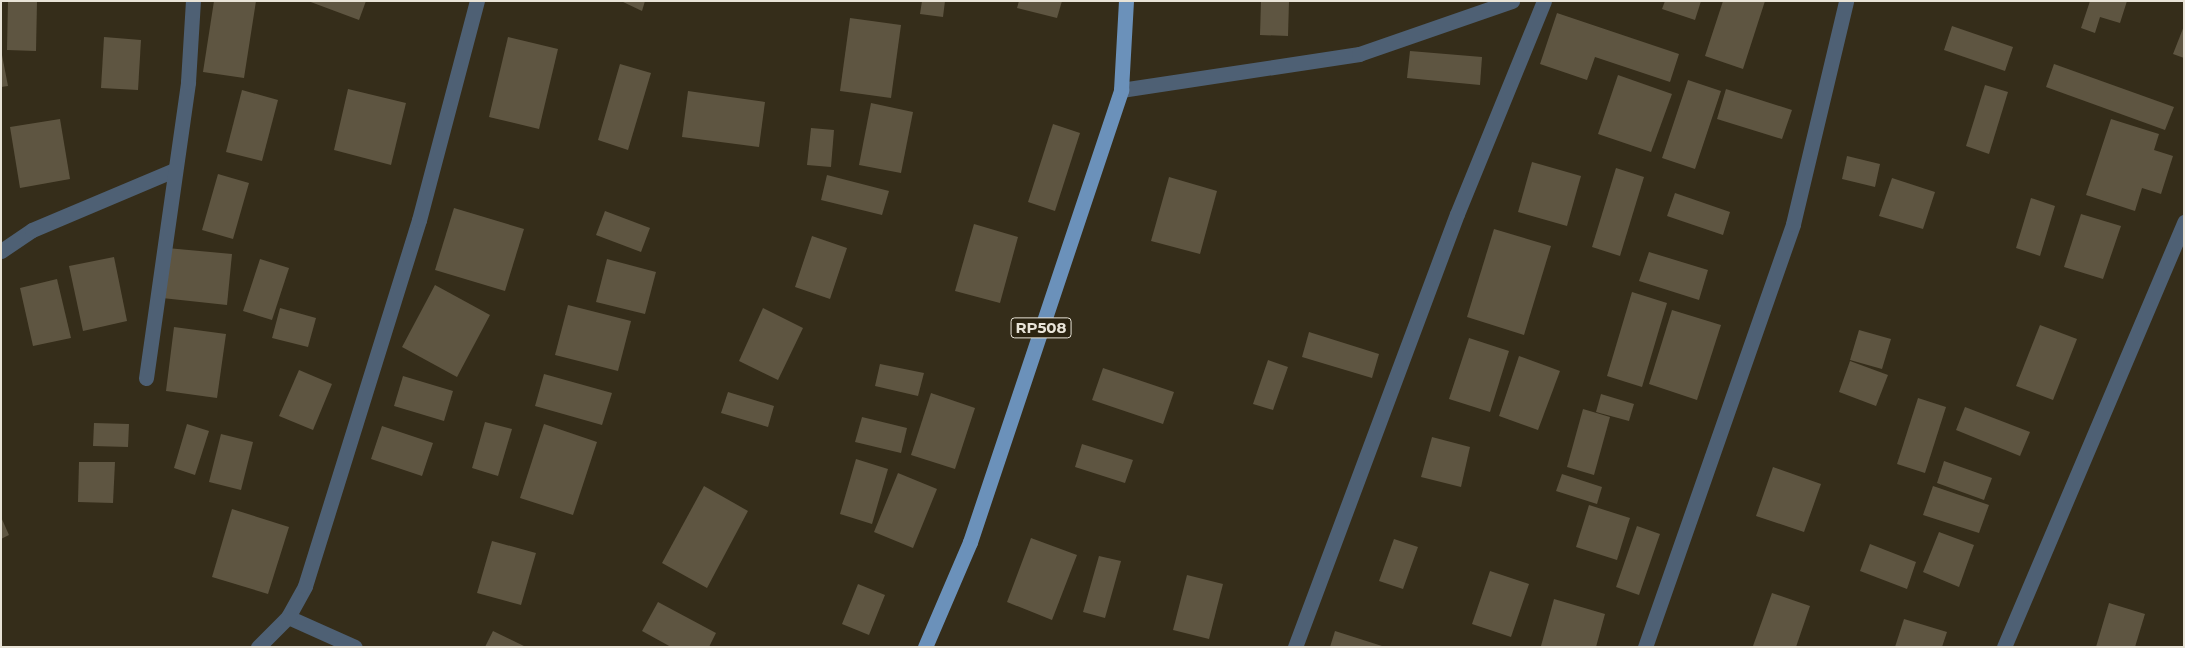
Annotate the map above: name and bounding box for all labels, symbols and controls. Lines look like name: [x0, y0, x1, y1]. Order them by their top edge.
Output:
road number: RP508: [1010, 316, 1072, 340]

